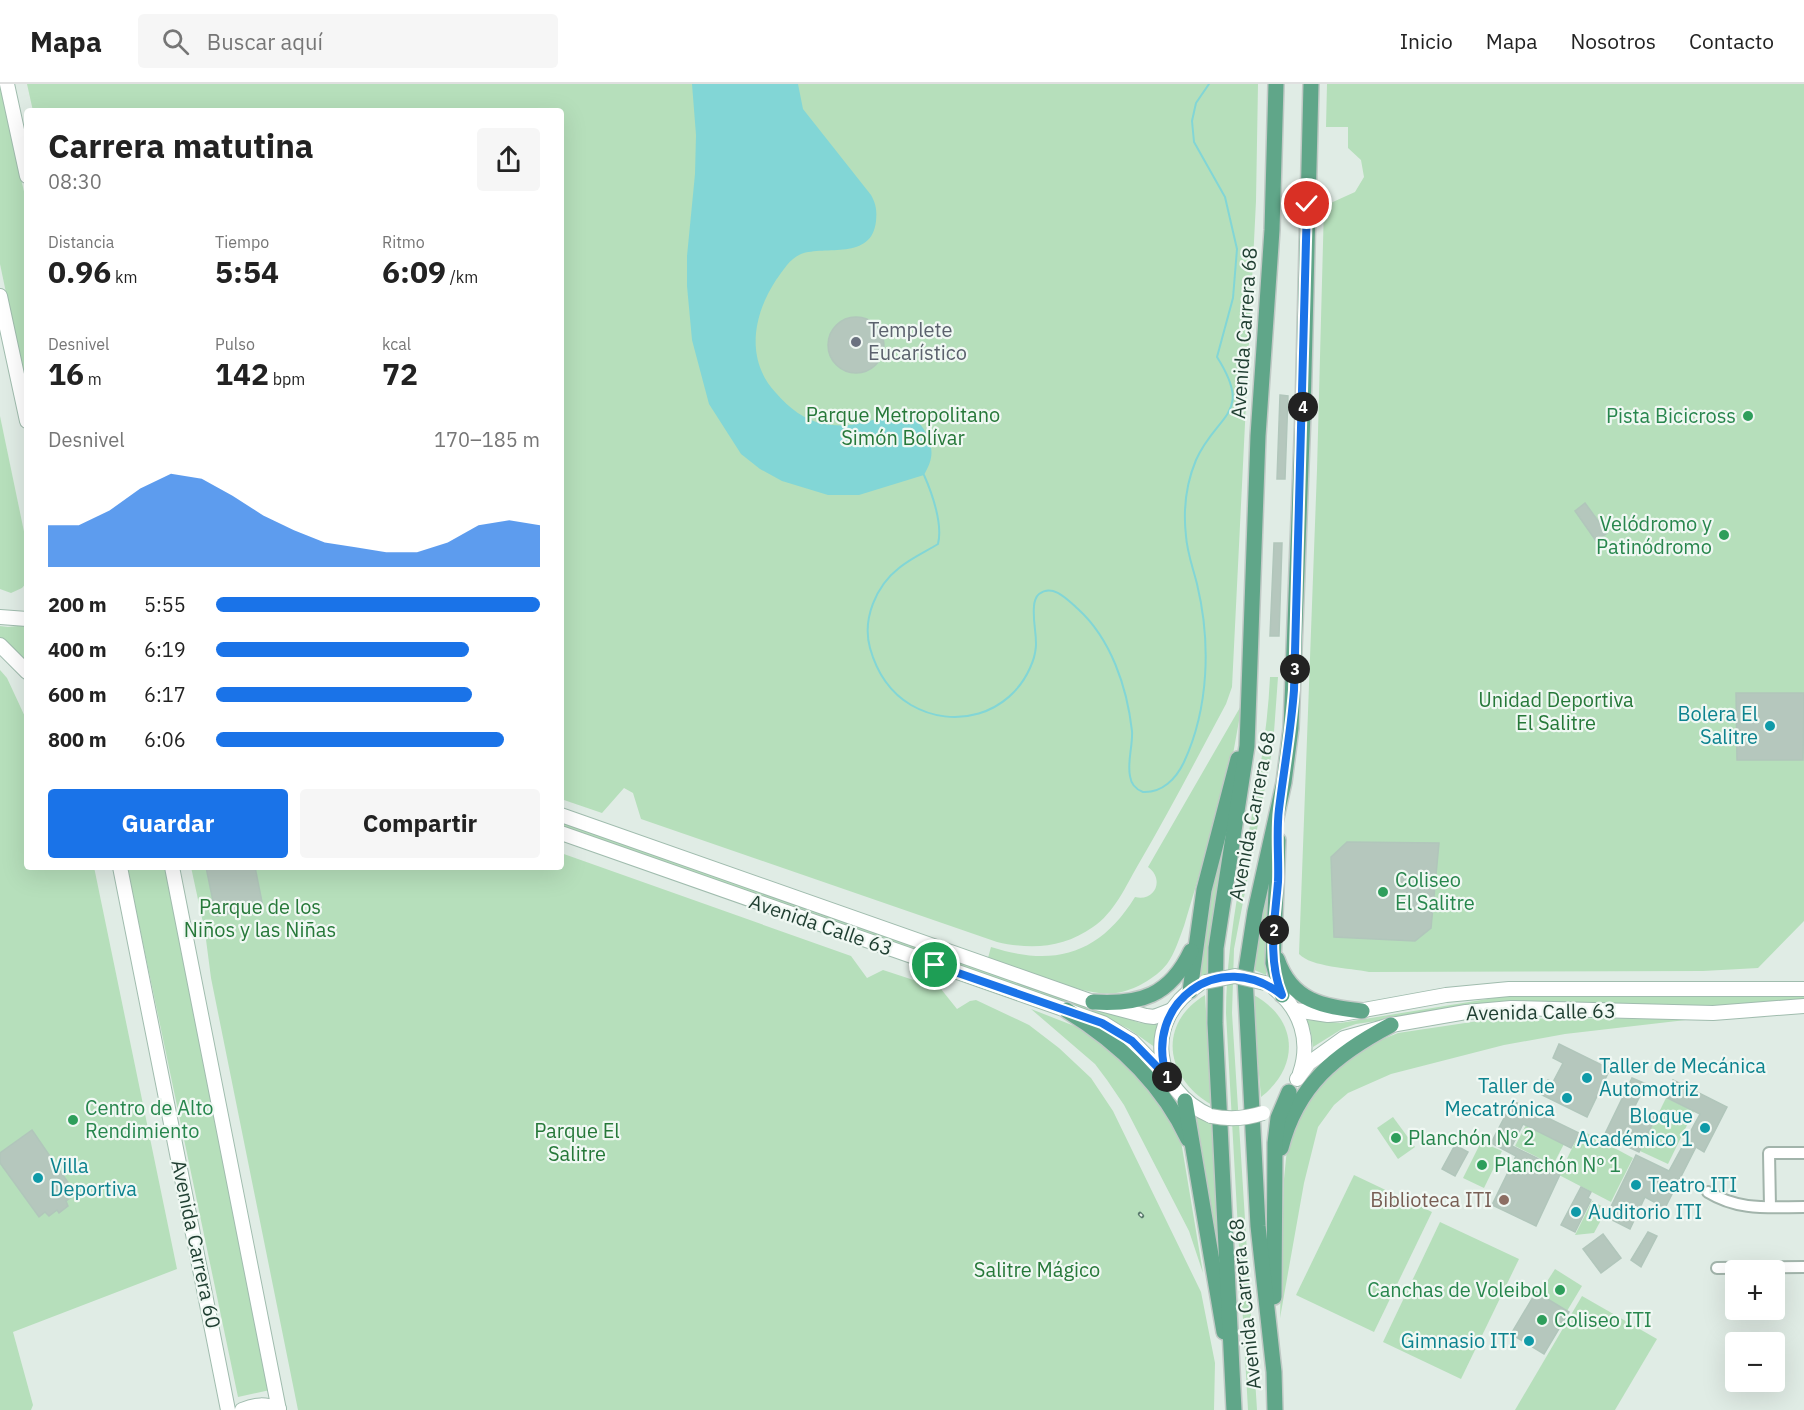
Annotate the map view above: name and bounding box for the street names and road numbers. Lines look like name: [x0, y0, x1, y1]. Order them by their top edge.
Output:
street label: Avenida Carrera 68: [1224, 246, 1263, 420]
street label: Avenida Carrera 68: [1222, 729, 1281, 903]
street label: Avenida Calle 63: [746, 887, 896, 962]
street label: Avenida Calle 63: [1466, 997, 1616, 1026]
street label: Avenida Carrera 60: [165, 1157, 228, 1331]
street label: Avenida Carrera 68: [1222, 1217, 1267, 1391]

